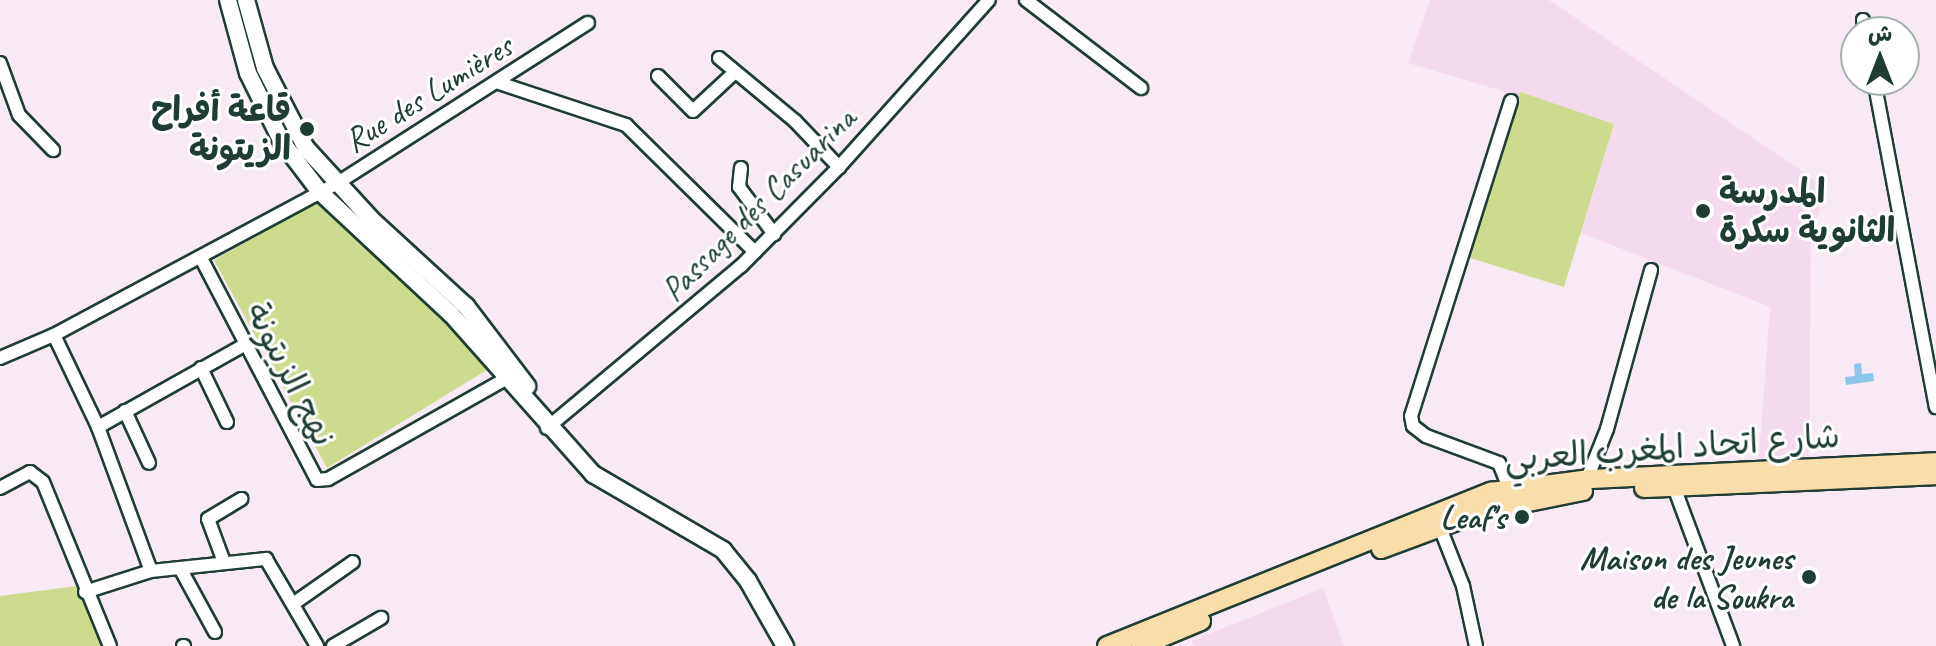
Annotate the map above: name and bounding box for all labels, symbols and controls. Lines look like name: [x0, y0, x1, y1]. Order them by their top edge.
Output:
north arrow: [1840, 16, 1920, 96]
text: ش: [1868, 20, 1892, 48]
street label: Rue des Lumières: [336, 25, 520, 161]
place label: قاعة أفراح الزيتونة: [151, 89, 291, 168]
street label: Passage des Casuarina: [652, 98, 864, 310]
marker: قاعة أفراح الزيتونة: [298, 120, 316, 138]
place label: المدرسة الثانوية سكرة: [1719, 171, 1895, 250]
marker: المدرسة الثانوية سكرة: [1694, 202, 1712, 220]
street label: نهج الزيتونة: [237, 295, 345, 453]
street label: شارع اتحاد المغرب العربي: [1503, 415, 1841, 479]
place label: Leaf's: [1440, 497, 1506, 537]
marker: Leaf's: [1513, 508, 1531, 526]
place label: Maison des Jeunes de la Soukra: [1580, 537, 1793, 616]
marker: Maison des Jeunes de la Soukra: [1800, 568, 1818, 586]

